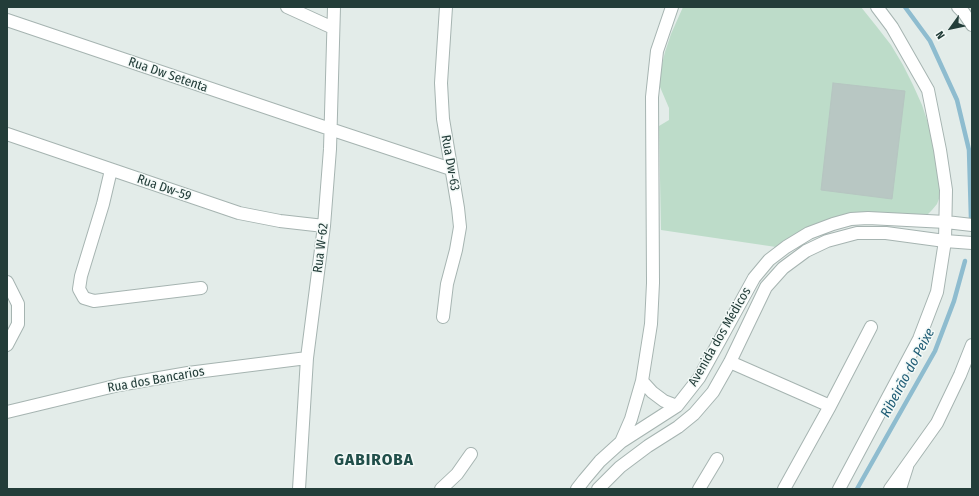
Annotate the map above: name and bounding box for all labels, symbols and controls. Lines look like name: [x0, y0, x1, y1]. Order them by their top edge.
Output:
north arrow: [931, 8, 971, 48]
text: N: [933, 29, 948, 41]
street label: Rua Dw Setenta: [126, 54, 210, 96]
street label: Rua Dw-63: [437, 134, 463, 192]
street label: Rua Dw-59: [135, 171, 193, 205]
street label: Rua W-62: [310, 222, 332, 274]
street label: Avenida dos Médicos: [685, 285, 755, 389]
water label: Ribeirão do Peixe: [877, 326, 939, 420]
street label: Rua dos Bancarios: [106, 364, 206, 396]
district label: GABIROBA: [334, 450, 414, 470]

